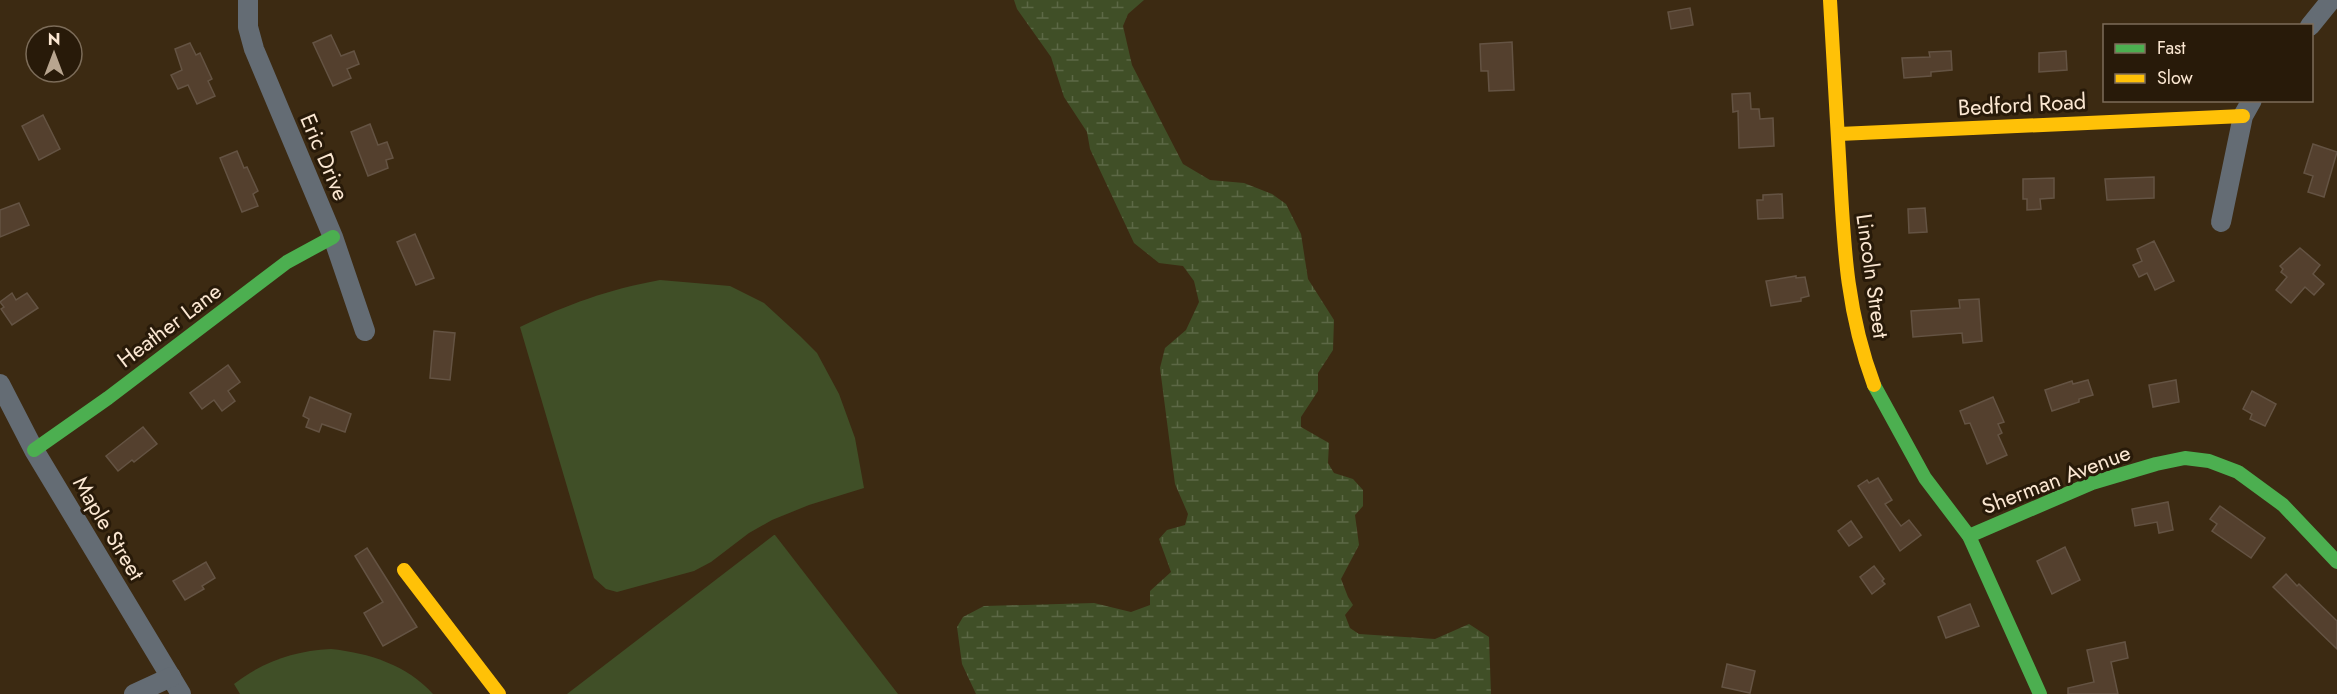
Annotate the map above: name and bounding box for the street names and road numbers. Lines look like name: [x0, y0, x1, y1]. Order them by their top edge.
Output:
street label: Bedford Road: [1957, 85, 2087, 123]
street label: Eric Drive: [292, 109, 358, 205]
street label: Lincoln Street: [1848, 212, 1898, 341]
street label: Heather Lane: [110, 275, 228, 375]
street label: Sherman Avenue: [1977, 436, 2135, 522]
street label: Maple Street: [65, 470, 153, 587]

